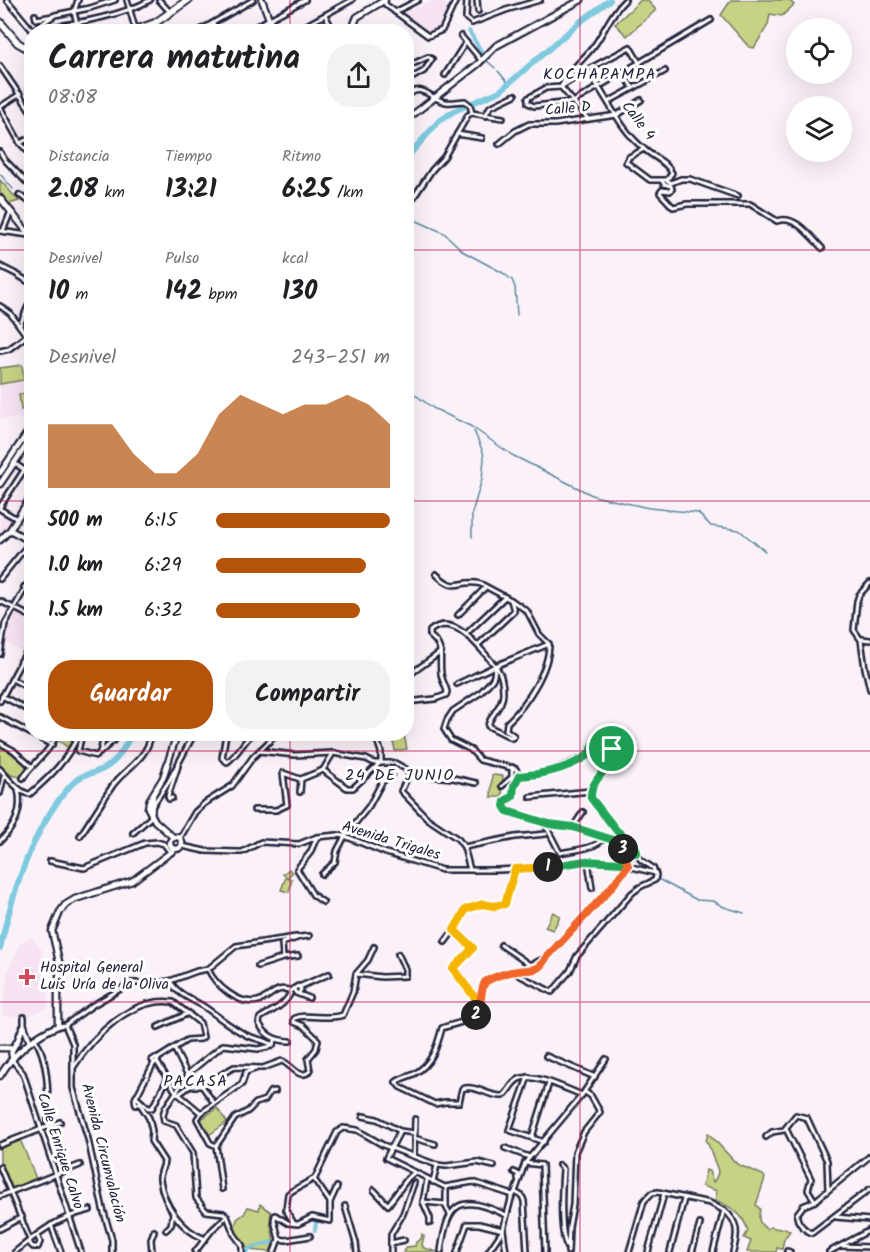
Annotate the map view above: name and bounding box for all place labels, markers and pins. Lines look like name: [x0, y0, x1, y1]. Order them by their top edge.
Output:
pin: [586, 723, 637, 774]
pin: 3: [608, 834, 638, 864]
pin: 1: [533, 852, 563, 882]
place label: Hospital General Luis Uría de la Oliva: [40, 956, 169, 997]
marker: Hospital General Luis Uría de la Oliva: [18, 968, 36, 986]
pin: 2: [461, 1000, 491, 1030]

